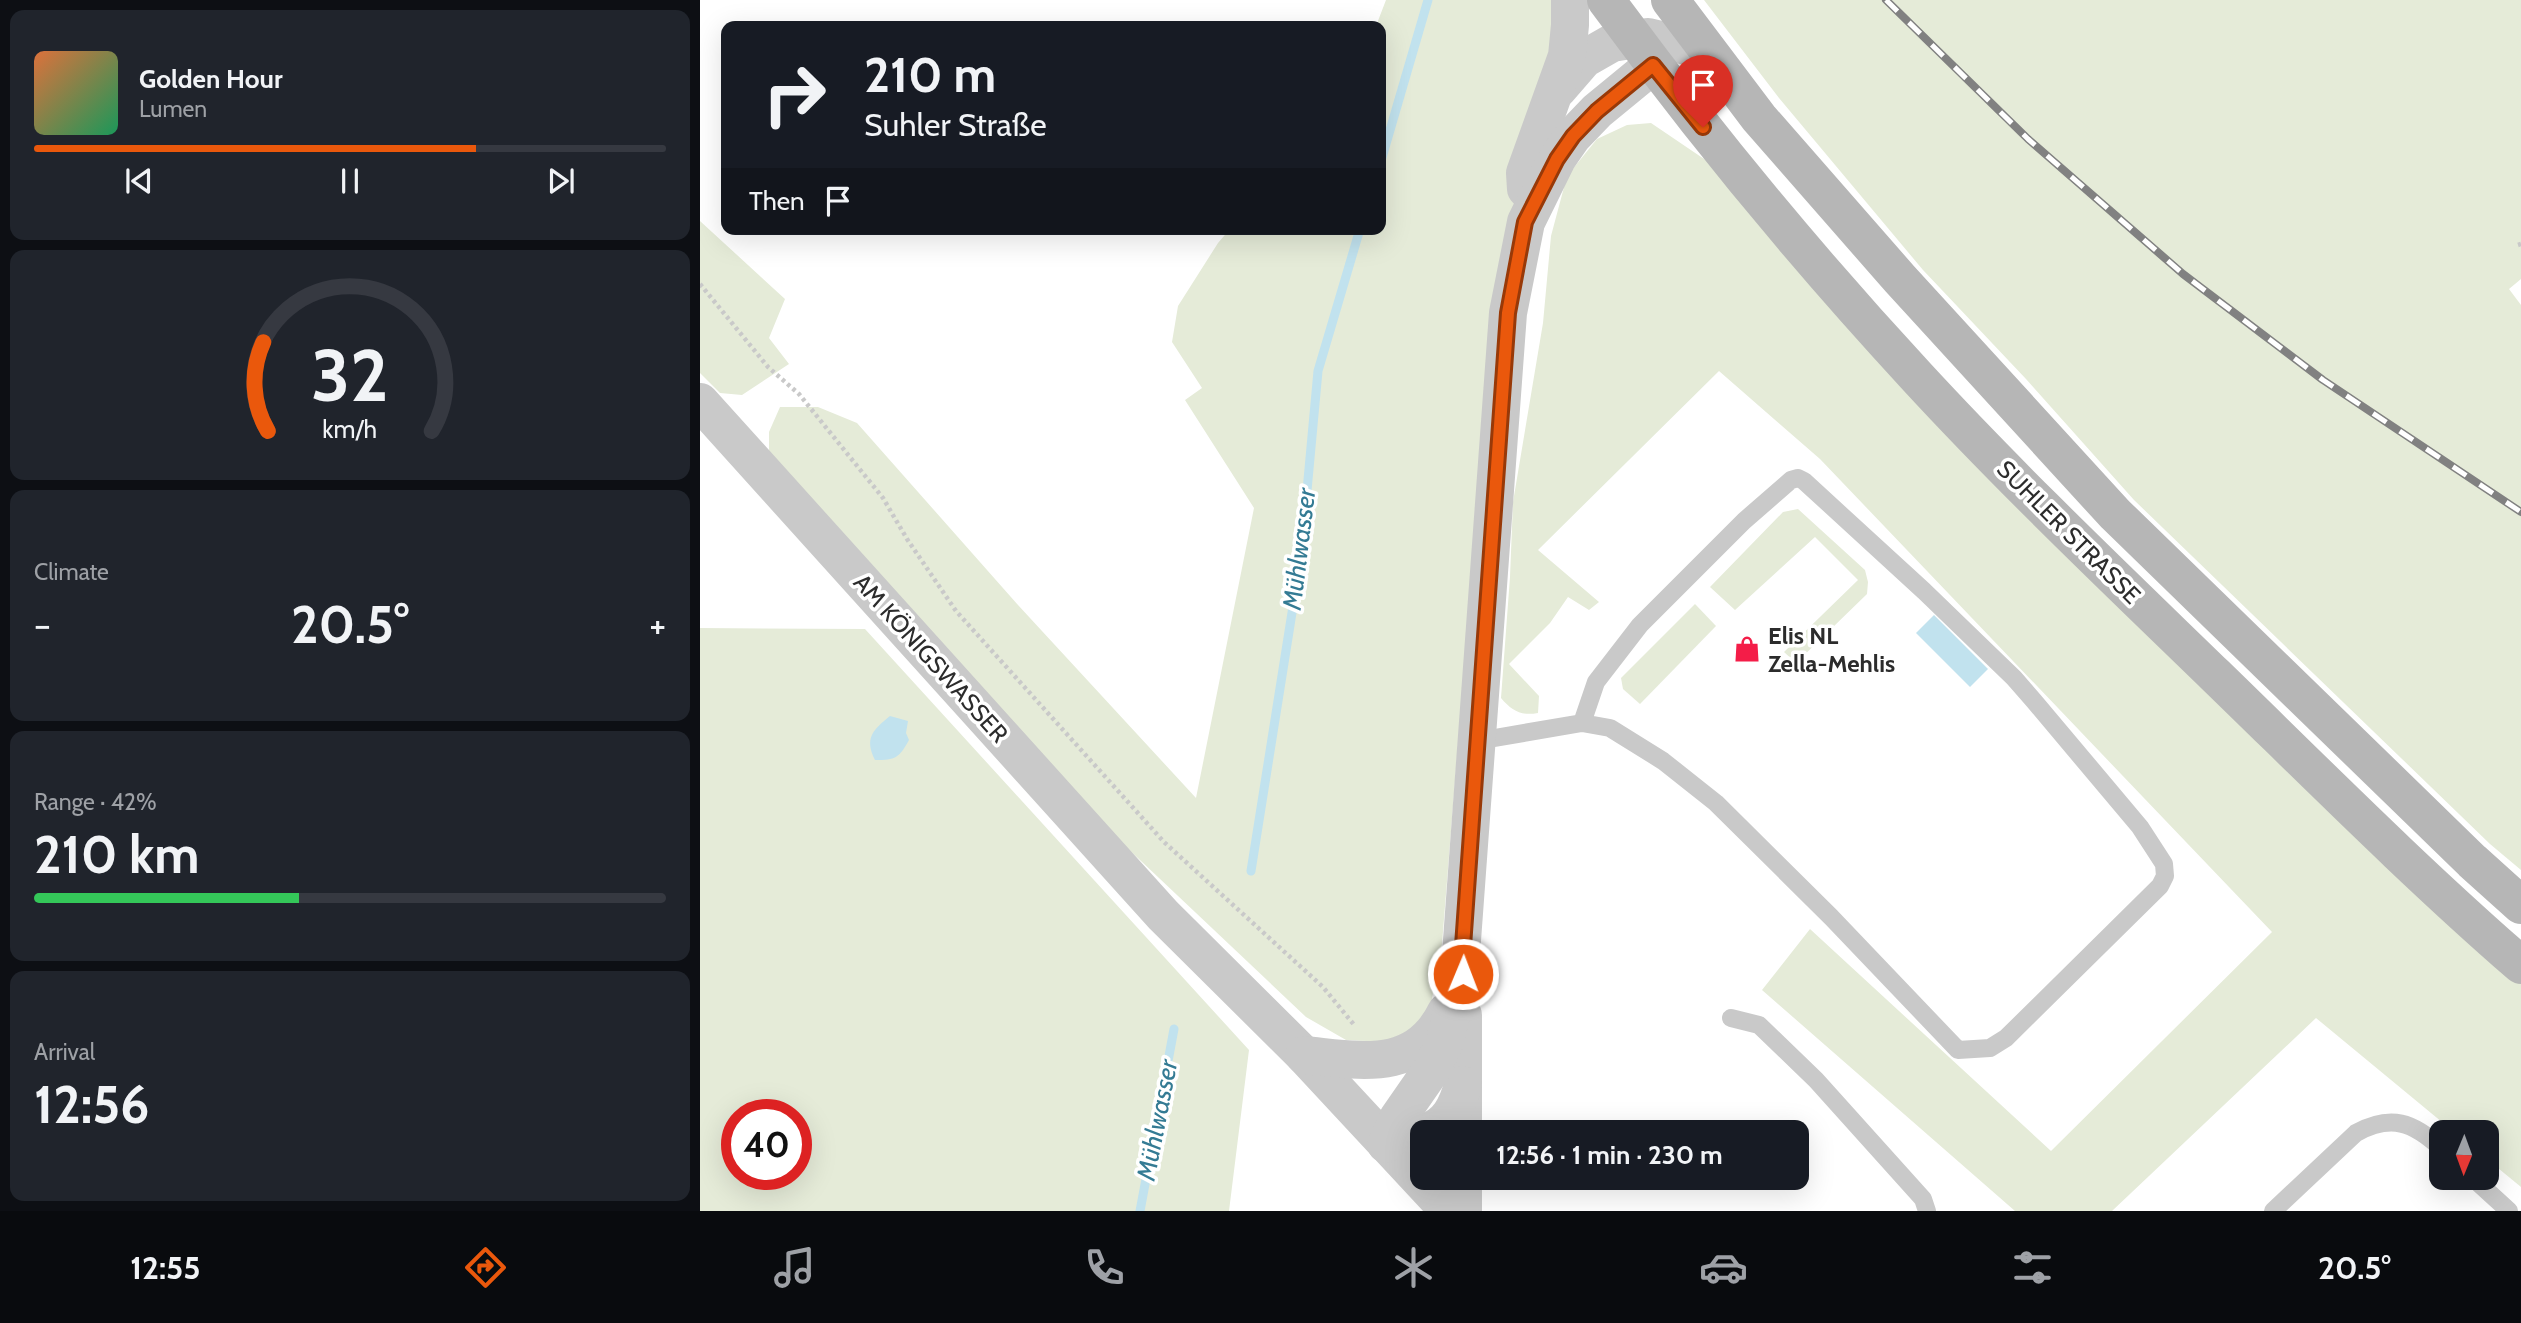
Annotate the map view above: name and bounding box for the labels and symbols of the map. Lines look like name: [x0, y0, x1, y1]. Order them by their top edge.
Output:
pin: [1673, 55, 1733, 127]
street label: SUHLER STRASSE: [1991, 454, 2147, 610]
water label: Mühlwasser: [1276, 485, 1322, 613]
street label: AM KÖNIGSWASSER: [848, 568, 1015, 749]
place label: Elis NL Zella-Mehlis: [1768, 621, 1895, 678]
shop icon: Elis NL Zella-Mehlis: [1732, 634, 1762, 664]
position arrow: [1426, 937, 1500, 1011]
water label: Mühlwasser: [1129, 1056, 1185, 1184]
speed limit sign: 40: [721, 1099, 812, 1190]
north arrow: [2429, 1120, 2499, 1190]

